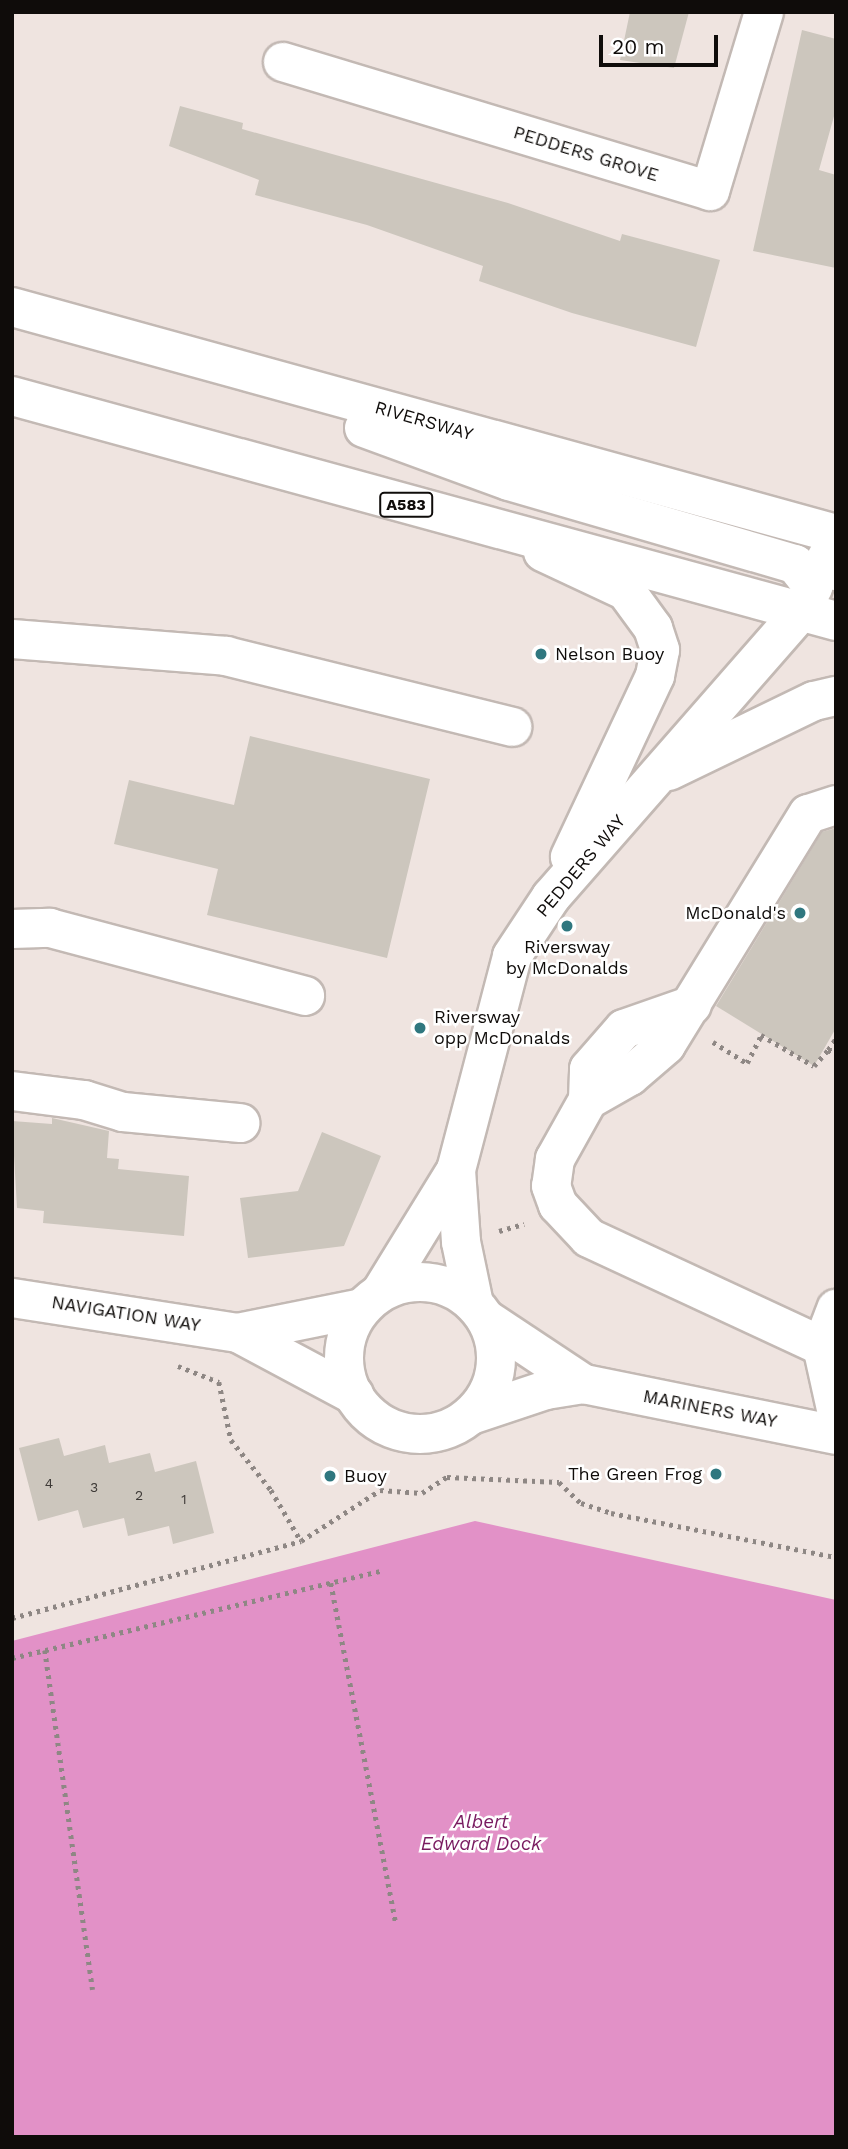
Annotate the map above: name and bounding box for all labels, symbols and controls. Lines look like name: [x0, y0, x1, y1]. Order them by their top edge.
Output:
scale bar: [603, 21, 722, 65]
text: 20 m: [612, 34, 664, 59]
street label: PEDDERS GROVE: [511, 122, 661, 186]
street label: RIVERSWAY: [372, 397, 476, 445]
road number: A583: [378, 492, 434, 518]
place label: Nelson Buoy: [555, 643, 664, 665]
marker: Nelson Buoy: [533, 646, 549, 662]
street label: PEDDERS WAY: [532, 810, 630, 922]
place label: McDonald's: [685, 902, 786, 924]
marker: McDonald's: [792, 905, 808, 921]
marker: Riversway by McDonalds: [559, 918, 575, 934]
place label: Riversway by McDonalds: [505, 937, 629, 979]
place label: Riversway opp McDonalds: [434, 1007, 570, 1050]
marker: Riversway opp McDonalds: [412, 1020, 428, 1036]
street label: NAVIGATION WAY: [50, 1292, 202, 1336]
street label: MARINERS WAY: [641, 1385, 779, 1433]
place label: The Green Frog: [568, 1463, 702, 1485]
place label: Buoy: [344, 1465, 387, 1487]
marker: The Green Frog: [708, 1466, 724, 1482]
marker: Buoy: [322, 1468, 338, 1484]
house number: 4: [45, 1475, 53, 1491]
house number: 3: [90, 1479, 98, 1495]
house number: 2: [135, 1487, 143, 1503]
house number: 1: [181, 1491, 187, 1507]
water label: Albert Edward Dock: [421, 1811, 541, 1855]

